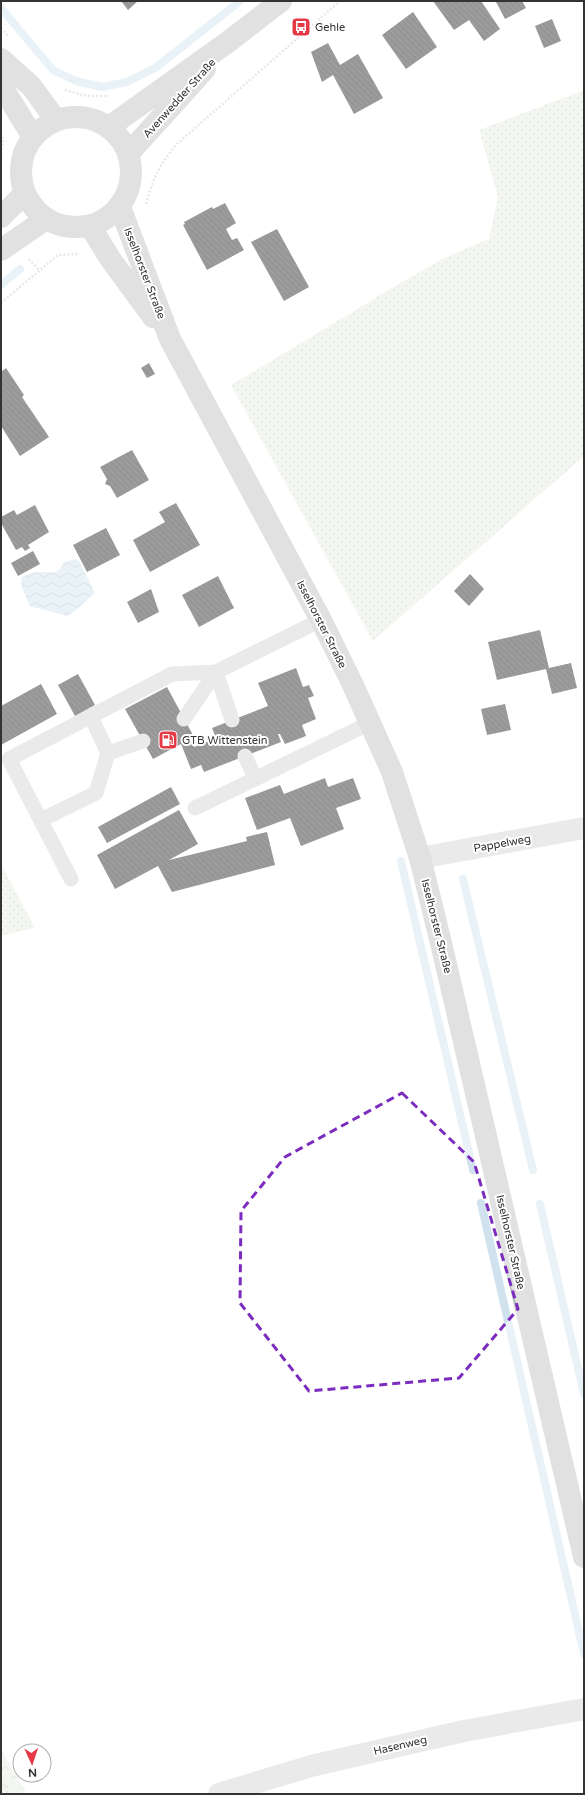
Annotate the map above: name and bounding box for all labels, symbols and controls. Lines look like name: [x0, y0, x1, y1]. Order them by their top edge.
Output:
bus stop icon: Gehle: [290, 16, 312, 38]
place label: Gehle: [315, 21, 345, 34]
street label: Avenwedder Straße: [140, 56, 218, 141]
street label: Isselhorster Straße: [121, 226, 168, 321]
street label: Isselhorster Straße: [294, 578, 349, 670]
fuel station icon: GTB Wittenstein: [157, 729, 179, 751]
place label: GTB Wittenstein: [182, 734, 268, 747]
street label: Pappelweg: [472, 832, 532, 855]
street label: Isselhorster Straße: [418, 878, 455, 975]
street label: Isselhorster Straße: [493, 1193, 528, 1291]
street label: Hasenweg: [372, 1733, 428, 1758]
north arrow: [12, 1743, 52, 1783]
text: N: [28, 1766, 37, 1779]

